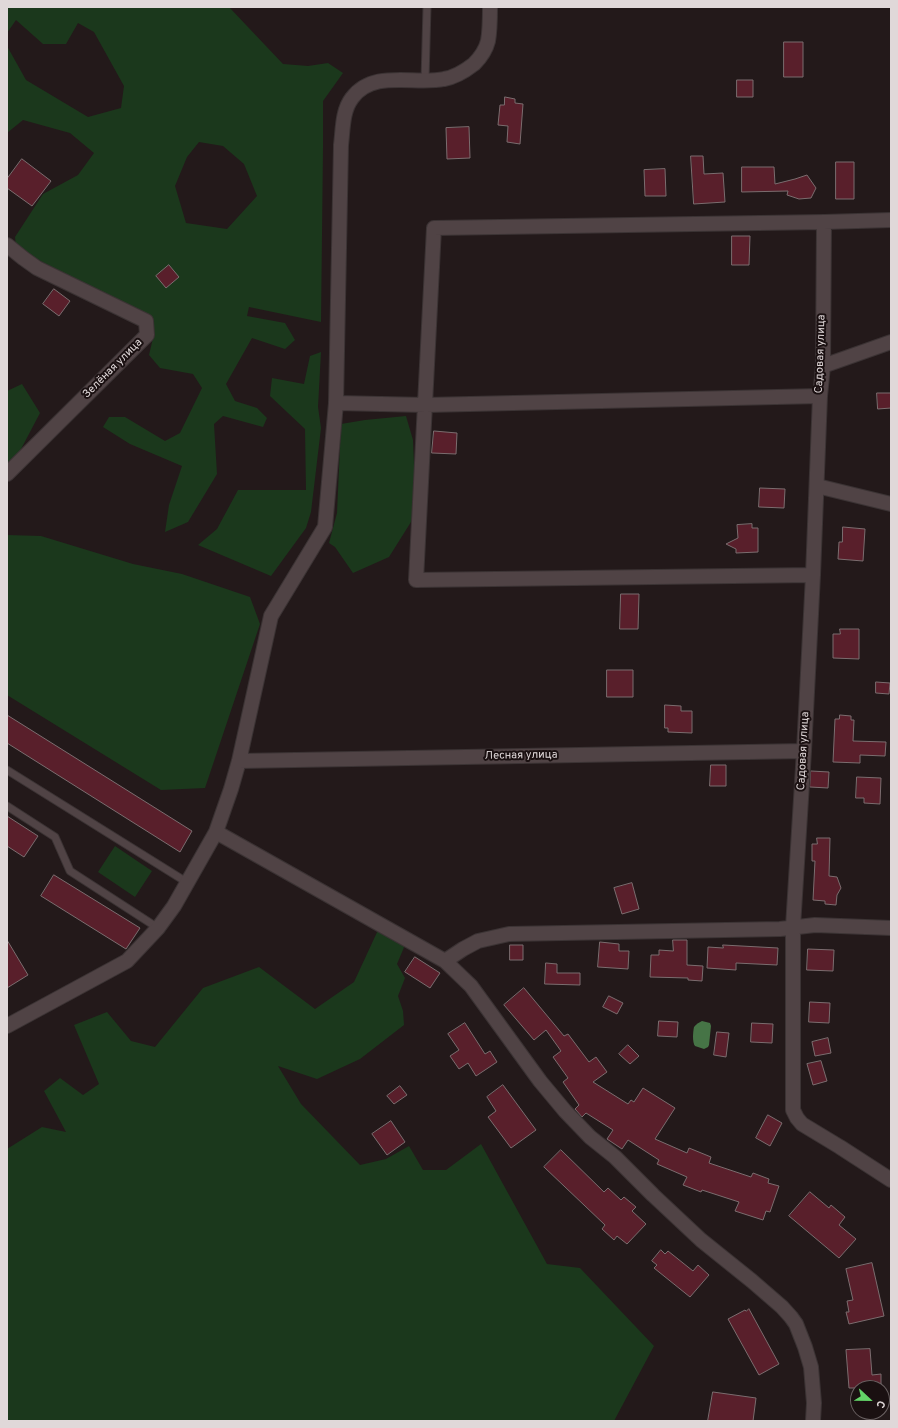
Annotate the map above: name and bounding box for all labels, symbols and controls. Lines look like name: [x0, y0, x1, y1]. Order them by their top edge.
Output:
street label: Садовая улица: [813, 314, 829, 394]
street label: Зелёная улица: [81, 337, 145, 401]
street label: Садовая улица: [795, 711, 813, 791]
street label: Лесная улица: [484, 749, 558, 763]
north arrow: [850, 1380, 890, 1420]
text: С: [872, 1398, 888, 1410]

